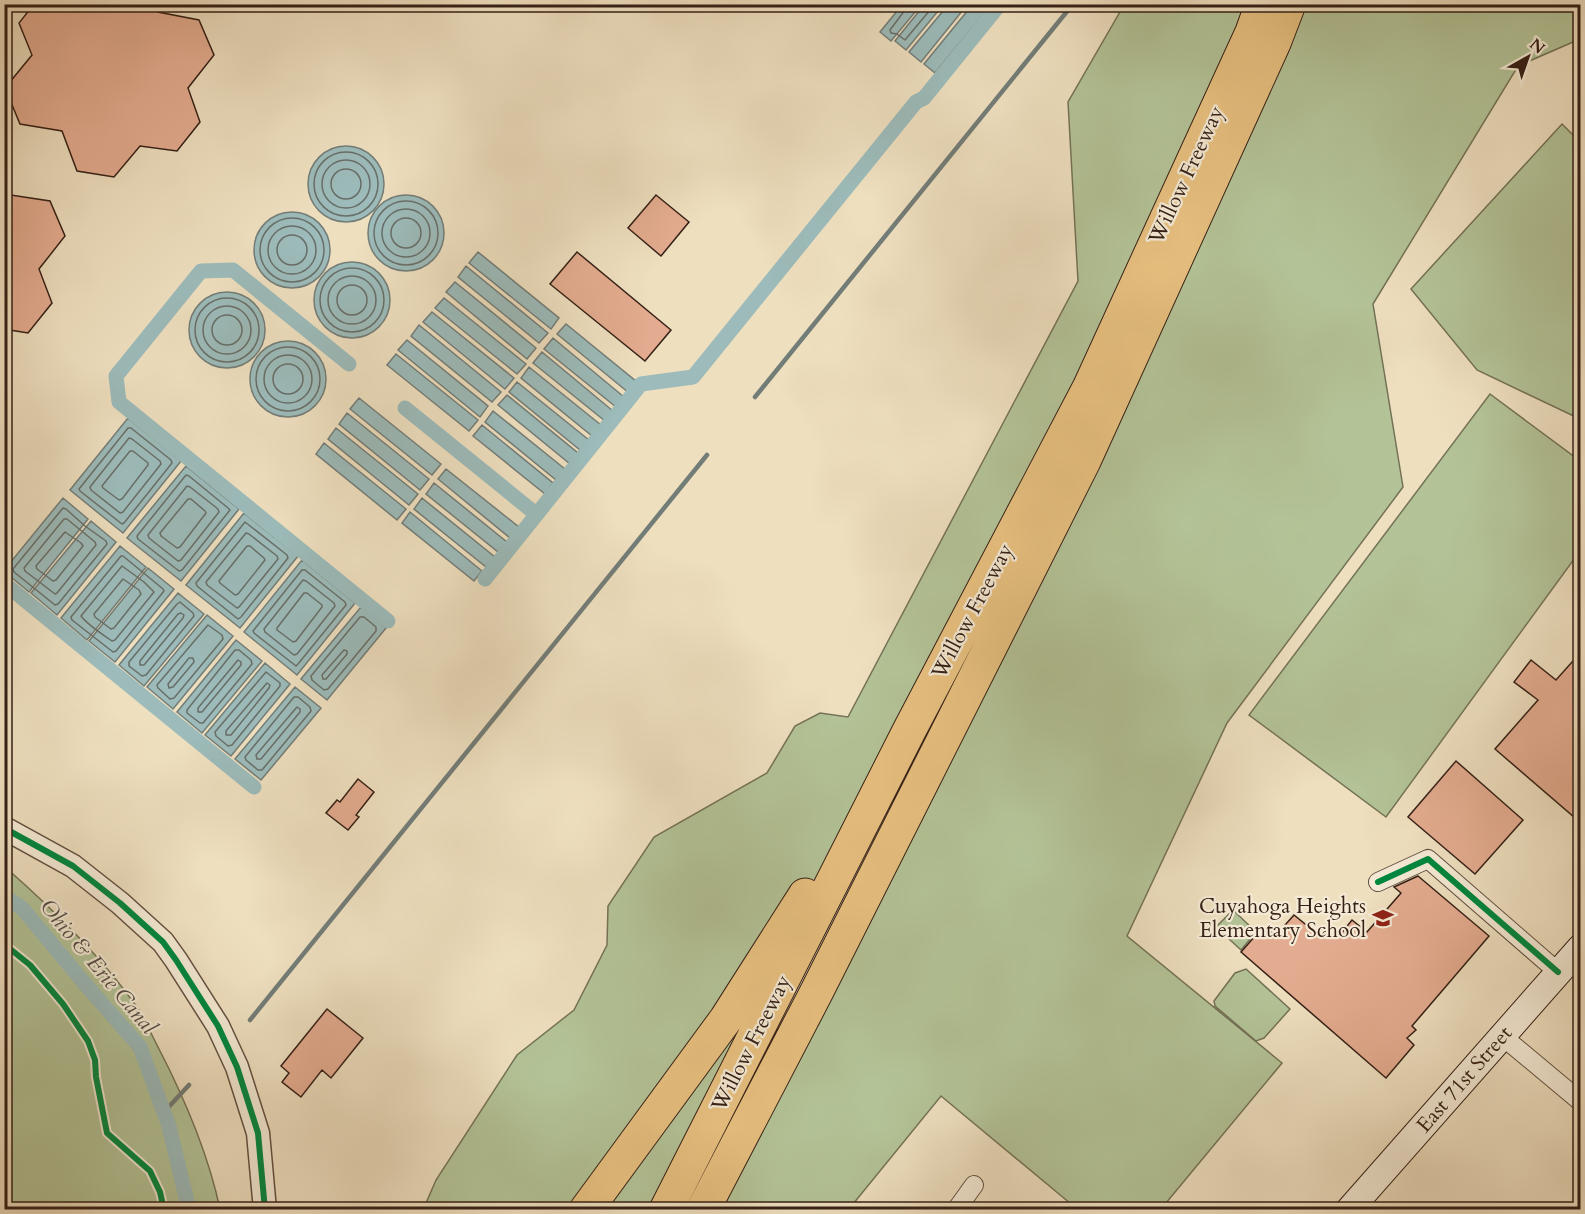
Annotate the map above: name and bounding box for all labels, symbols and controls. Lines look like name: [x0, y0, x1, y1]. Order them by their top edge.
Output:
north arrow: [1498, 27, 1558, 87]
text: N: [1525, 33, 1549, 59]
street label: Willow Freeway: [1141, 101, 1231, 250]
street label: Willow Freeway: [924, 539, 1020, 685]
place label: Cuyahoga Heights Elementary School: [1199, 892, 1366, 945]
water label: Ohio & Erie Canal: [33, 893, 164, 1041]
school or university icon: Cuyahoga Heights Elementary School: [1371, 906, 1395, 930]
street label: Willow Freeway: [704, 970, 798, 1117]
street label: East 71st Street: [1410, 1019, 1519, 1139]

